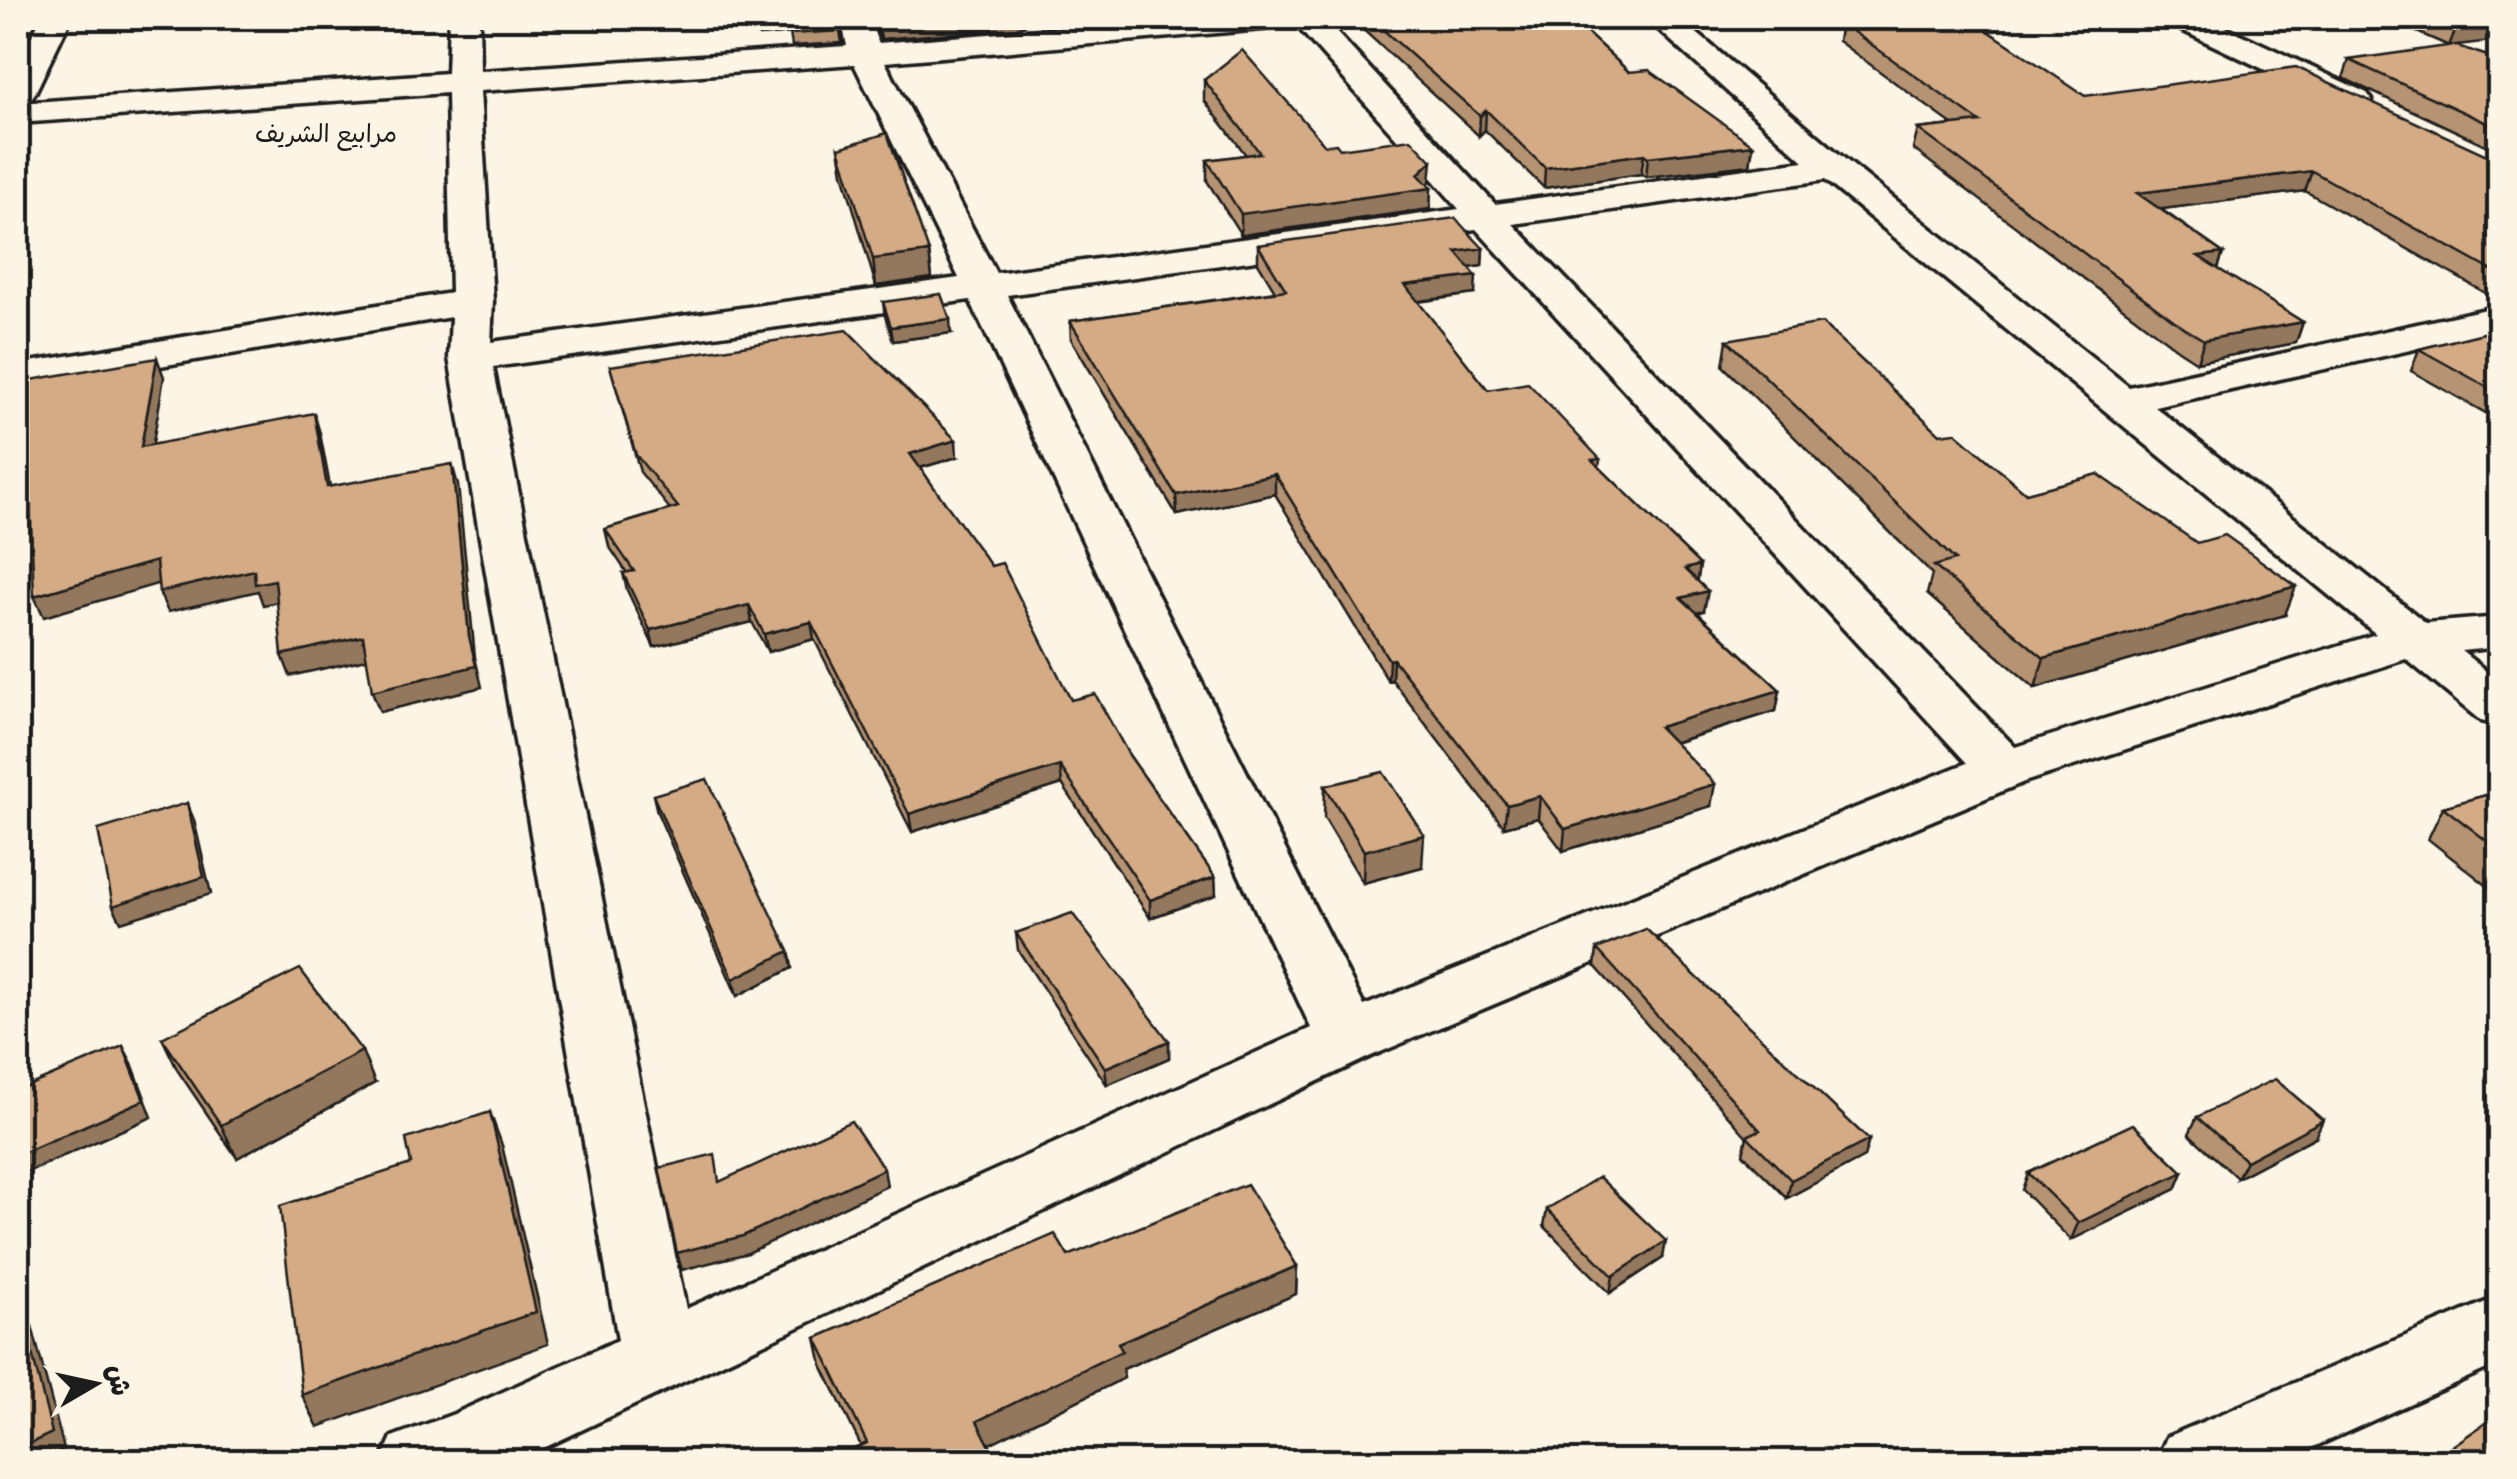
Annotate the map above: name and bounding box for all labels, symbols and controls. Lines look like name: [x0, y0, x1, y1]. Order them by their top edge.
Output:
district label: مرابيع الشريف: [255, 111, 397, 156]
north arrow: [45, 1334, 145, 1434]
text: ش: [93, 1361, 146, 1399]

